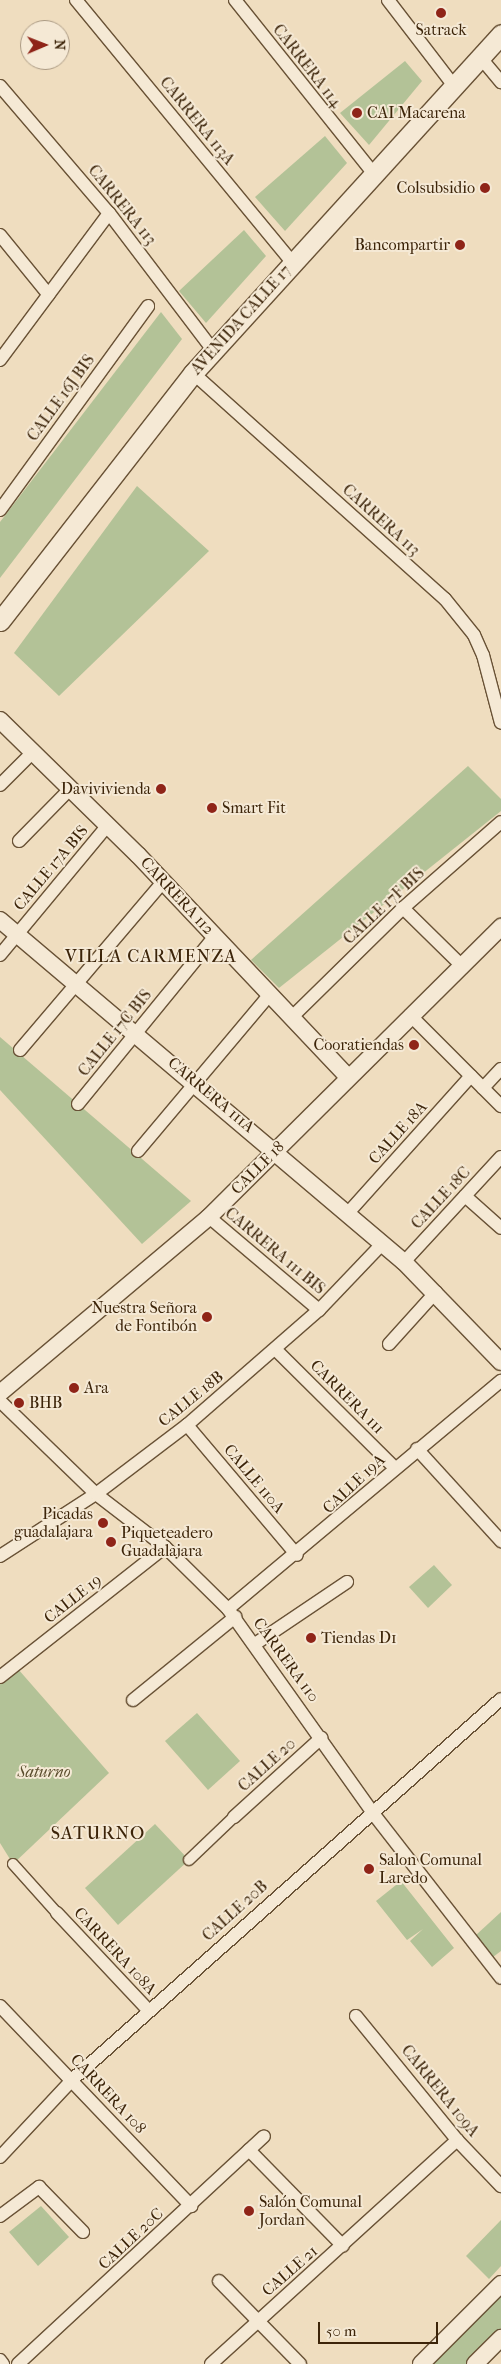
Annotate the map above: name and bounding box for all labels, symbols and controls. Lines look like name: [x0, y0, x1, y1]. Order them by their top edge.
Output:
marker: Satrack: [435, 7, 447, 19]
north arrow: [20, 20, 70, 70]
place label: Satrack: [416, 20, 466, 40]
street label: CARRERA 114: [269, 21, 345, 111]
text: N: [51, 39, 68, 50]
street label: CARRERA 113A: [156, 73, 238, 169]
place label: CAI Macarena: [367, 103, 466, 123]
marker: CAI Macarena: [351, 107, 363, 119]
street label: CARRERA 113: [84, 161, 160, 249]
place label: Colsubsidio: [397, 178, 475, 198]
marker: Colsubsidio: [479, 182, 491, 194]
place label: Bancompartir: [354, 235, 450, 255]
marker: Bancompartir: [454, 239, 466, 251]
street label: AVENIDA CALLE 17: [187, 261, 295, 379]
street label: CALLE 16J BIS: [23, 351, 99, 445]
street label: CARRERA 113: [338, 480, 424, 560]
place label: Davivivienda: [61, 779, 151, 799]
marker: Davivivienda: [155, 783, 167, 795]
place label: Smart Fit: [222, 798, 286, 818]
marker: Smart Fit: [206, 802, 218, 814]
street label: CALLE 17A BIS: [10, 821, 92, 915]
street label: CARRERA 112: [136, 853, 218, 939]
street label: CALLE 17F BIS: [339, 864, 429, 948]
district label: VILLA CARMENZA: [63, 946, 239, 968]
street label: CALLE 17C BIS: [74, 986, 156, 1080]
place label: Cooratiendas: [313, 1035, 404, 1055]
marker: Cooratiendas: [408, 1039, 420, 1051]
street label: CARRERA 111A: [164, 1053, 258, 1137]
street label: CALLE 18A: [365, 1098, 431, 1168]
street label: CALLE 18: [227, 1137, 289, 1199]
street label: CALLE 18C: [407, 1163, 475, 1233]
street label: CARRERA 111 BIS: [221, 1204, 329, 1298]
place label: Nuestra Señora de Fontibón: [91, 1298, 197, 1336]
marker: Nuestra Señora de Fontibón: [201, 1311, 213, 1323]
street label: CARRERA 111: [306, 1356, 388, 1438]
street label: CALLE 18B: [155, 1367, 227, 1431]
place label: Ara: [84, 1378, 109, 1398]
marker: Ara: [68, 1382, 80, 1394]
place label: BHB: [29, 1393, 62, 1413]
marker: BHB: [13, 1397, 25, 1409]
street label: CALLE 110A: [220, 1441, 288, 1517]
street label: CALLE 19A: [319, 1450, 389, 1518]
place label: Picadas guadalajara: [14, 1504, 93, 1542]
marker: Picadas guadalajara: [97, 1517, 109, 1529]
place label: Piqueteadero Guadalajara: [121, 1523, 213, 1561]
marker: Piqueteadero Guadalajara: [105, 1536, 117, 1548]
street label: CALLE 19: [40, 1571, 106, 1627]
street label: CARRERA 110: [249, 1614, 323, 1706]
place label: Tiendas D1: [321, 1628, 397, 1648]
marker: Tiendas D1: [305, 1632, 317, 1644]
street label: CALLE 20: [234, 1734, 300, 1796]
park label: Saturno: [18, 1762, 70, 1782]
district label: SATURNO: [50, 1823, 146, 1845]
place label: Salon Comunal Laredo: [379, 1850, 482, 1888]
marker: Salon Comunal Laredo: [363, 1863, 375, 1875]
street label: CALLE 20B: [198, 1877, 272, 1945]
street label: CARRERA 108A: [70, 1903, 160, 1999]
street label: CARRERA 109A: [397, 2041, 483, 2141]
street label: CARRERA 108: [66, 2050, 150, 2138]
place label: Salón Comunal Jordan: [259, 2192, 362, 2230]
street label: CALLE 20C: [95, 2204, 167, 2274]
marker: Salón Comunal Jordan: [243, 2205, 255, 2217]
street label: CALLE 21: [258, 2242, 322, 2300]
scale bar: [321, 2312, 441, 2344]
text: 50 m: [326, 2322, 356, 2340]

